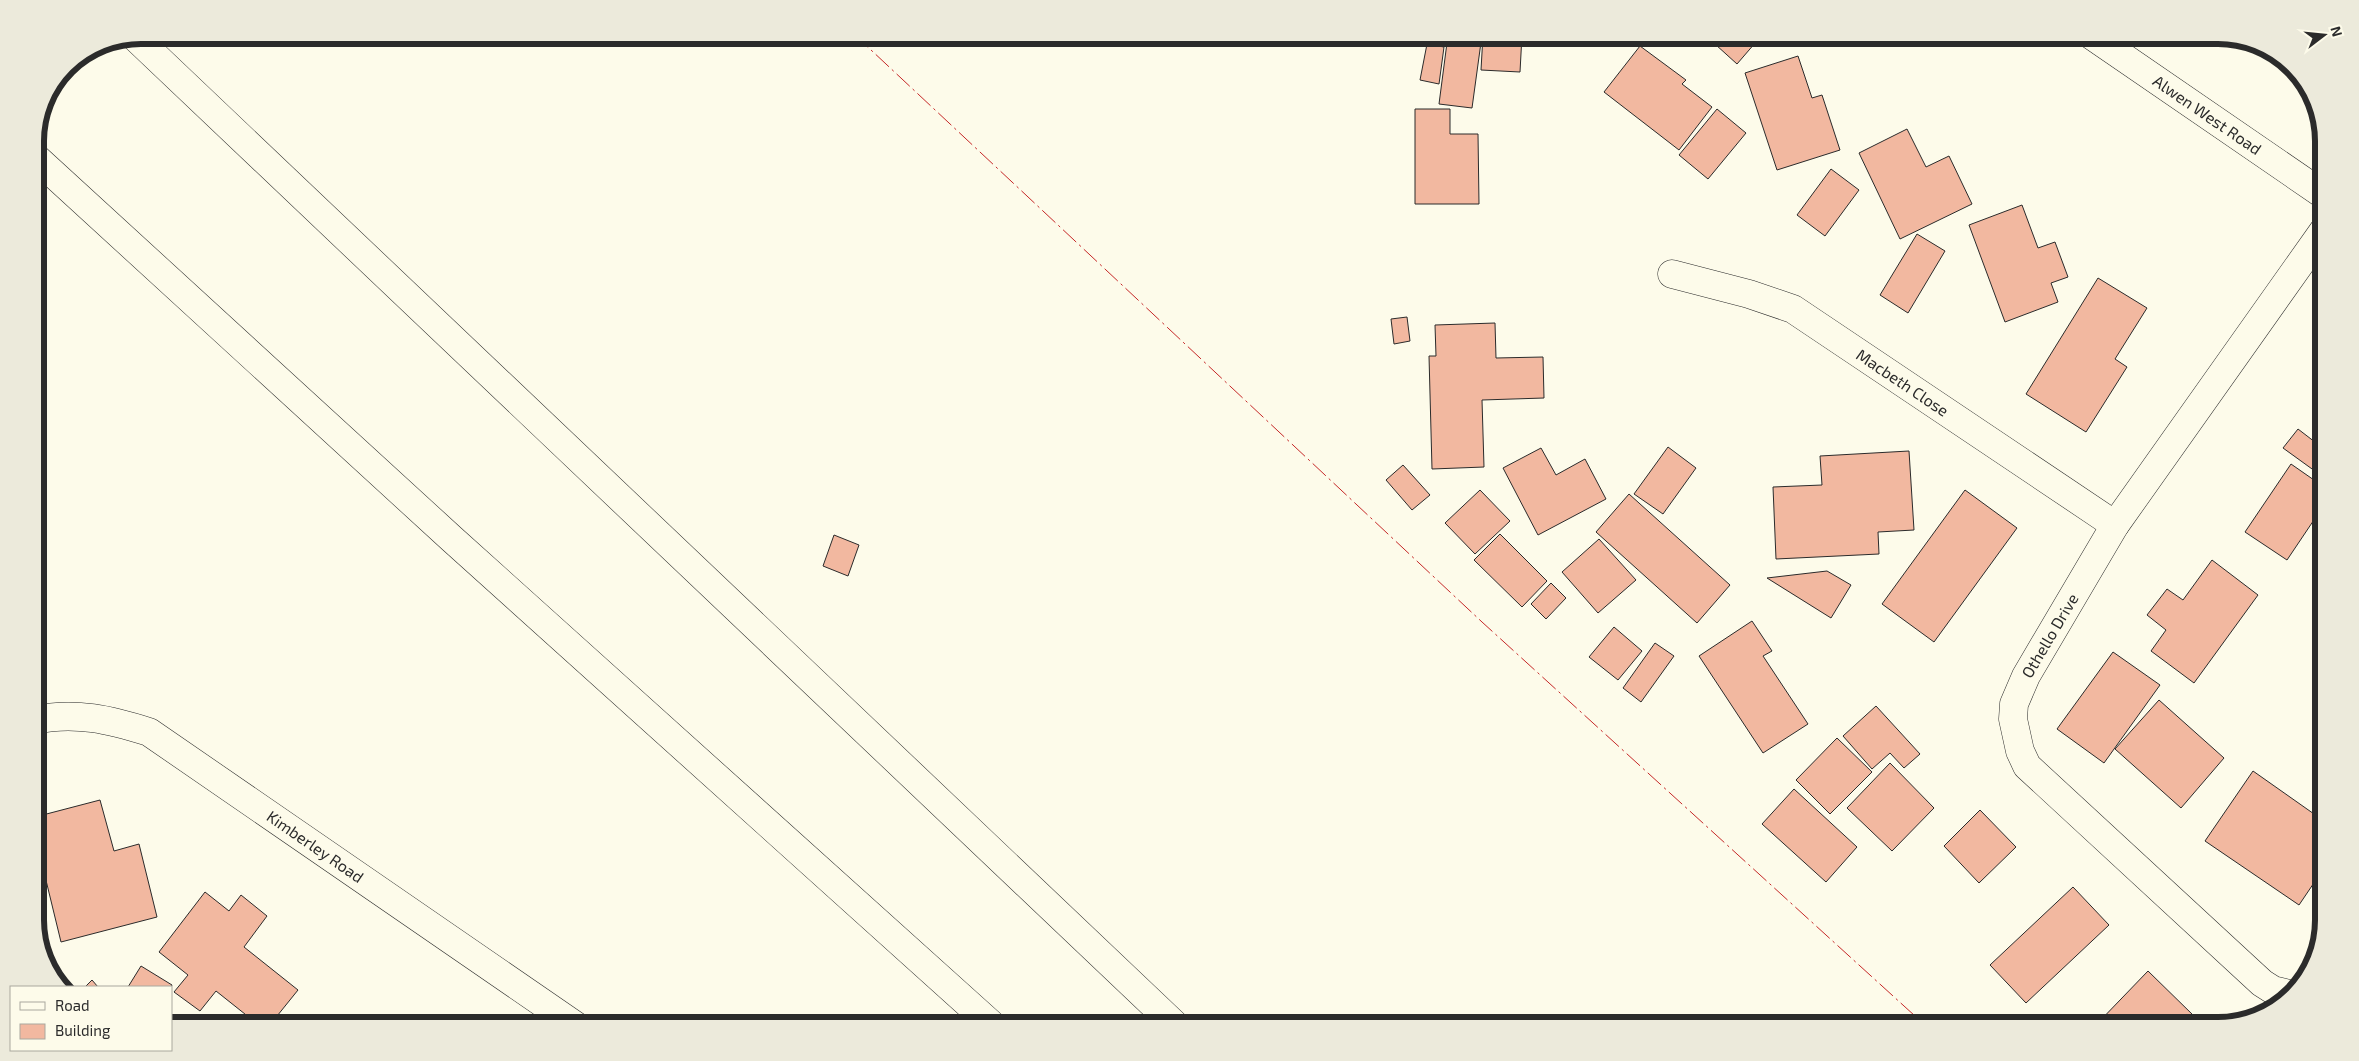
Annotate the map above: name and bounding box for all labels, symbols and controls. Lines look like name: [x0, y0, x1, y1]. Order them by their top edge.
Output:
north arrow: [2299, 10, 2349, 60]
text: N: [2327, 24, 2347, 38]
street label: Alwen West Road: [2150, 71, 2265, 158]
street label: Macbeth Close: [1853, 344, 1953, 420]
street label: Othello Drive: [2017, 590, 2082, 681]
street label: Kimberley Road: [263, 806, 368, 886]
legend: [10, 986, 172, 1051]
text: Road: [55, 996, 90, 1014]
text: Building: [55, 1021, 111, 1039]

